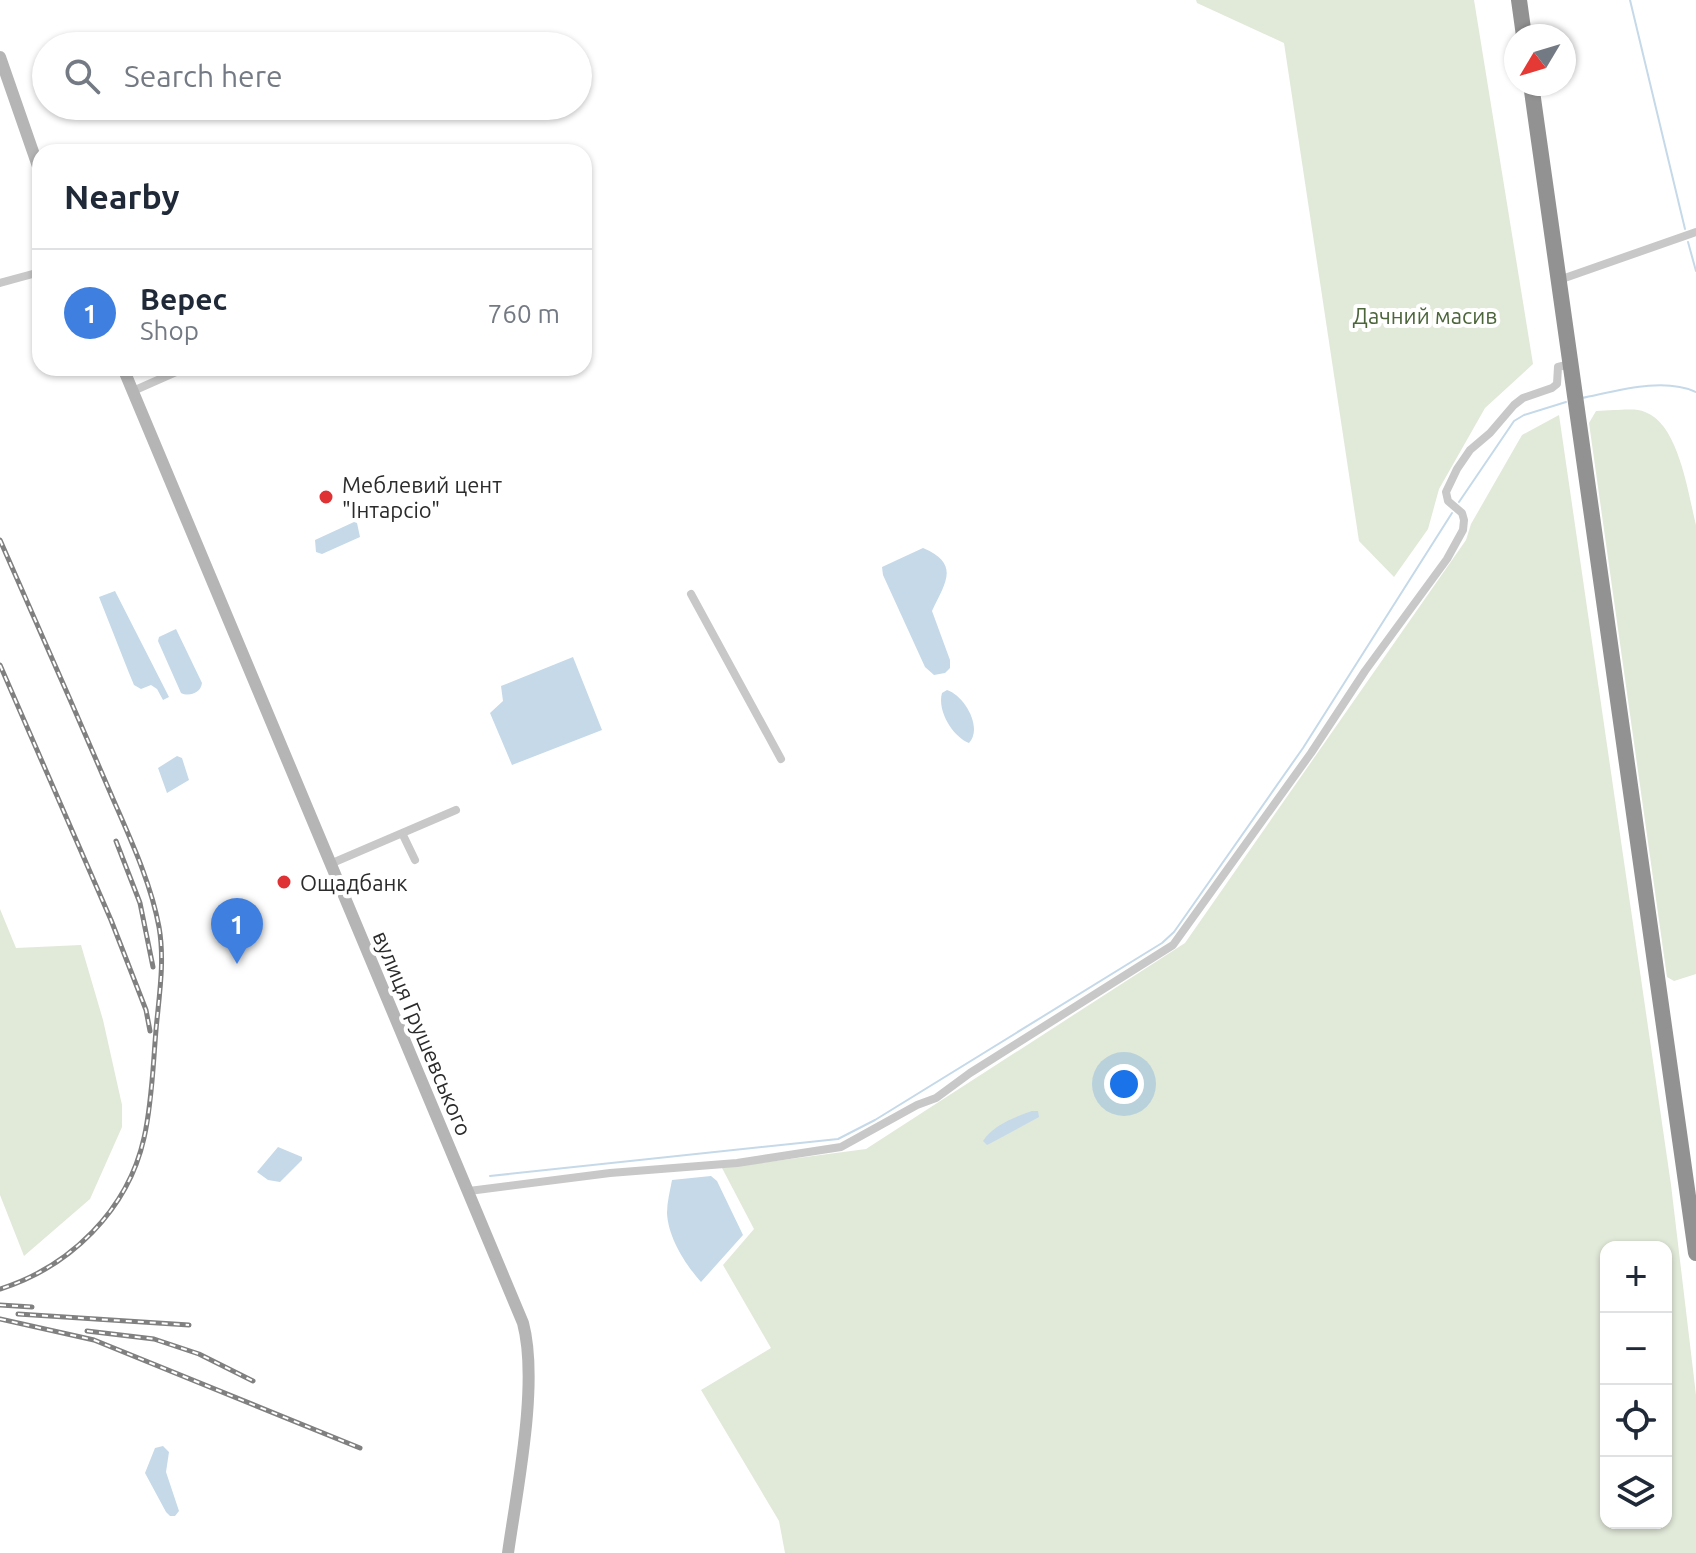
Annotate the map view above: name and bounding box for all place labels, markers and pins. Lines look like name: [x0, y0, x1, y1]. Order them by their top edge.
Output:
place label: Меблевий цент "Інтарсіо": [342, 472, 502, 522]
marker: Меблевий цент "Інтарсіо": [317, 488, 335, 506]
place label: Ощадбанк: [300, 870, 408, 895]
marker: Ощадбанк: [275, 873, 293, 891]
pin: 1: [211, 898, 263, 964]

